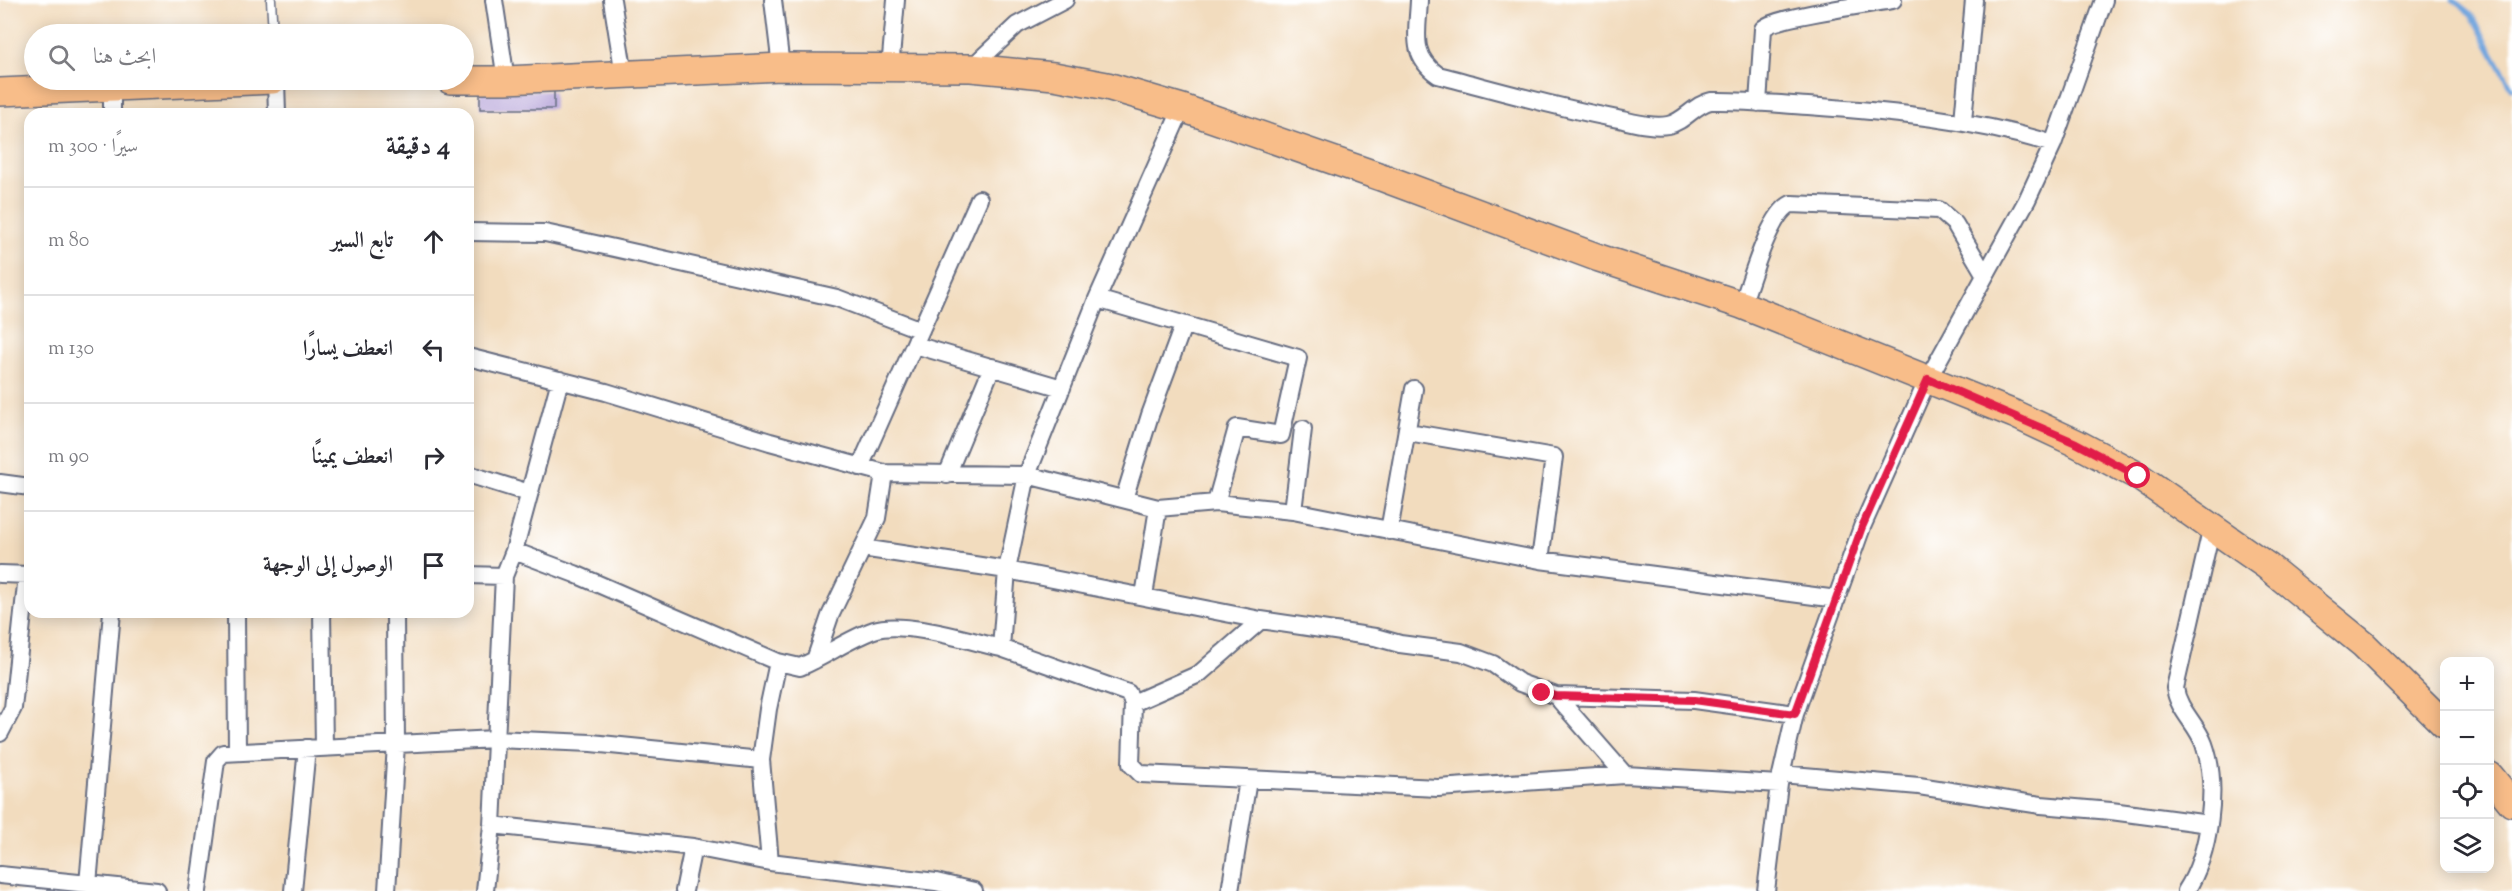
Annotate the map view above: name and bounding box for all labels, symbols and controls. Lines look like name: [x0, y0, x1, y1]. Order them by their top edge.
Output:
search box: [24, 24, 474, 90]
icon: search: [45, 41, 78, 74]
text: ابحث هنا: [93, 42, 156, 74]
text: 4 دقيقة: [386, 129, 450, 166]
text: سيرًا · 300 m: [48, 133, 138, 162]
icon: ahead: [417, 225, 450, 258]
text: تابع السير: [331, 226, 393, 258]
text: 80 m: [48, 227, 89, 256]
icon: left: [417, 333, 450, 366]
text: انعطف يسارًا: [303, 334, 393, 366]
text: 130 m: [48, 335, 94, 364]
icon: right: [417, 441, 450, 474]
text: انعطف يمينًا: [312, 442, 393, 474]
text: 90 m: [48, 443, 89, 472]
route start: [2124, 462, 2150, 488]
icon: arrive: [417, 549, 450, 582]
text: الوصول إلى الوجهة: [263, 550, 393, 582]
map controls: [2440, 657, 2494, 873]
button: +: [2440, 657, 2494, 711]
route end: [1528, 679, 1554, 705]
button: −: [2440, 711, 2494, 765]
button: locate: [2440, 765, 2494, 819]
button: layers: [2440, 819, 2494, 873]

